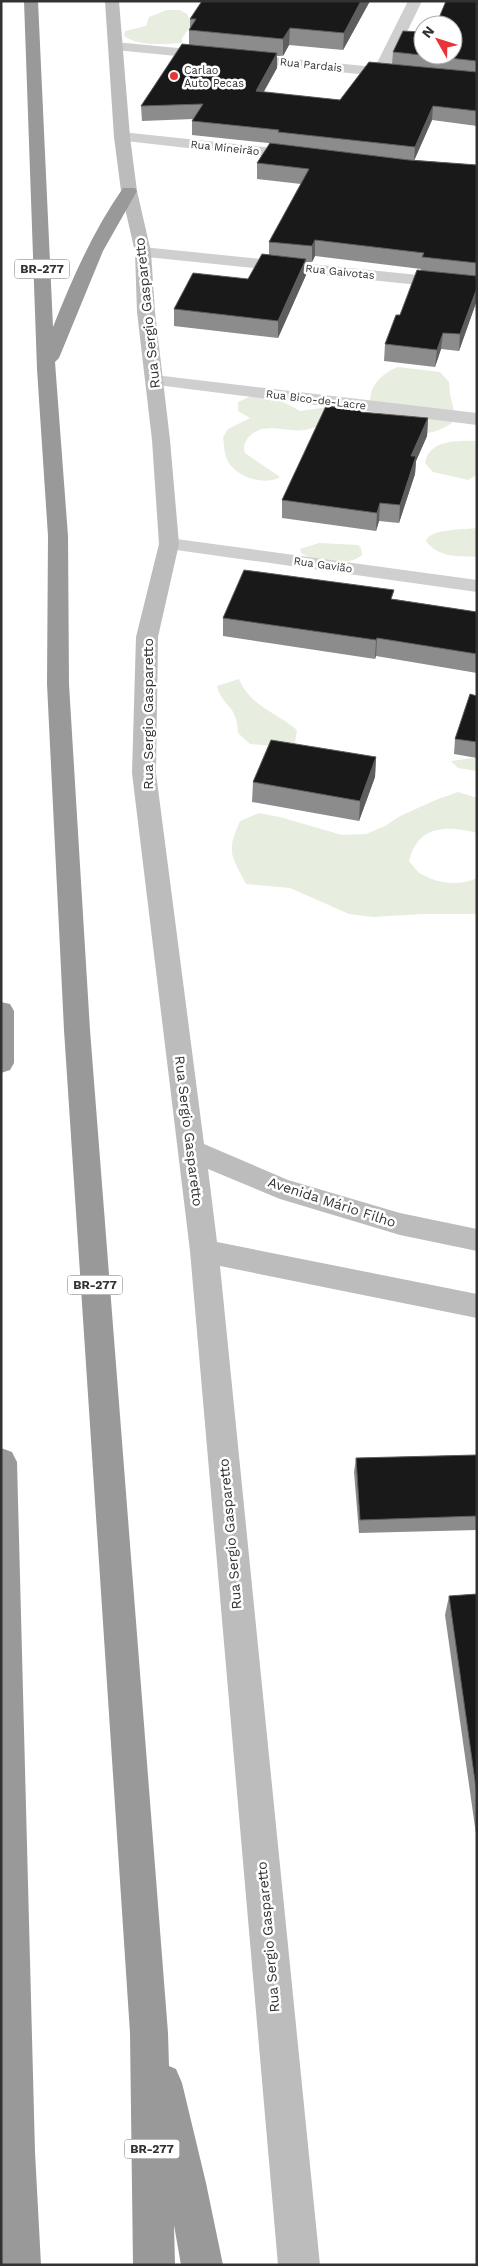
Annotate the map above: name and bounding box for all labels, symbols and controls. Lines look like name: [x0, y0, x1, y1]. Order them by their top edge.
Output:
north arrow: [413, 15, 463, 65]
text: N: [418, 23, 437, 41]
street label: Rua Pardais: [279, 55, 343, 75]
place label: Carlao Auto Pecas: [184, 64, 244, 90]
marker: Carlao Auto Pecas: [168, 70, 180, 82]
street label: Rua Mineirão: [190, 138, 260, 158]
street label: Rua Sergio Gasparetto: [131, 237, 163, 389]
road number: BR-277: [15, 260, 70, 278]
street label: Rua Gaivotas: [305, 262, 376, 282]
street label: Rua Bico-de-Lacre: [265, 387, 367, 413]
street label: Rua Gavião: [293, 554, 353, 576]
street label: Rua Sergio Gasparetto: [140, 638, 156, 790]
street label: Rua Sergio Gasparetto: [172, 1055, 206, 1207]
street label: Avenida Mário Filho: [266, 1174, 398, 1230]
road number: BR-277: [68, 1276, 122, 1294]
street label: Rua Sergio Gasparetto: [215, 1458, 245, 1610]
street label: Rua Sergio Gasparetto: [253, 1861, 283, 2013]
road number: BR-277: [124, 2140, 180, 2158]

